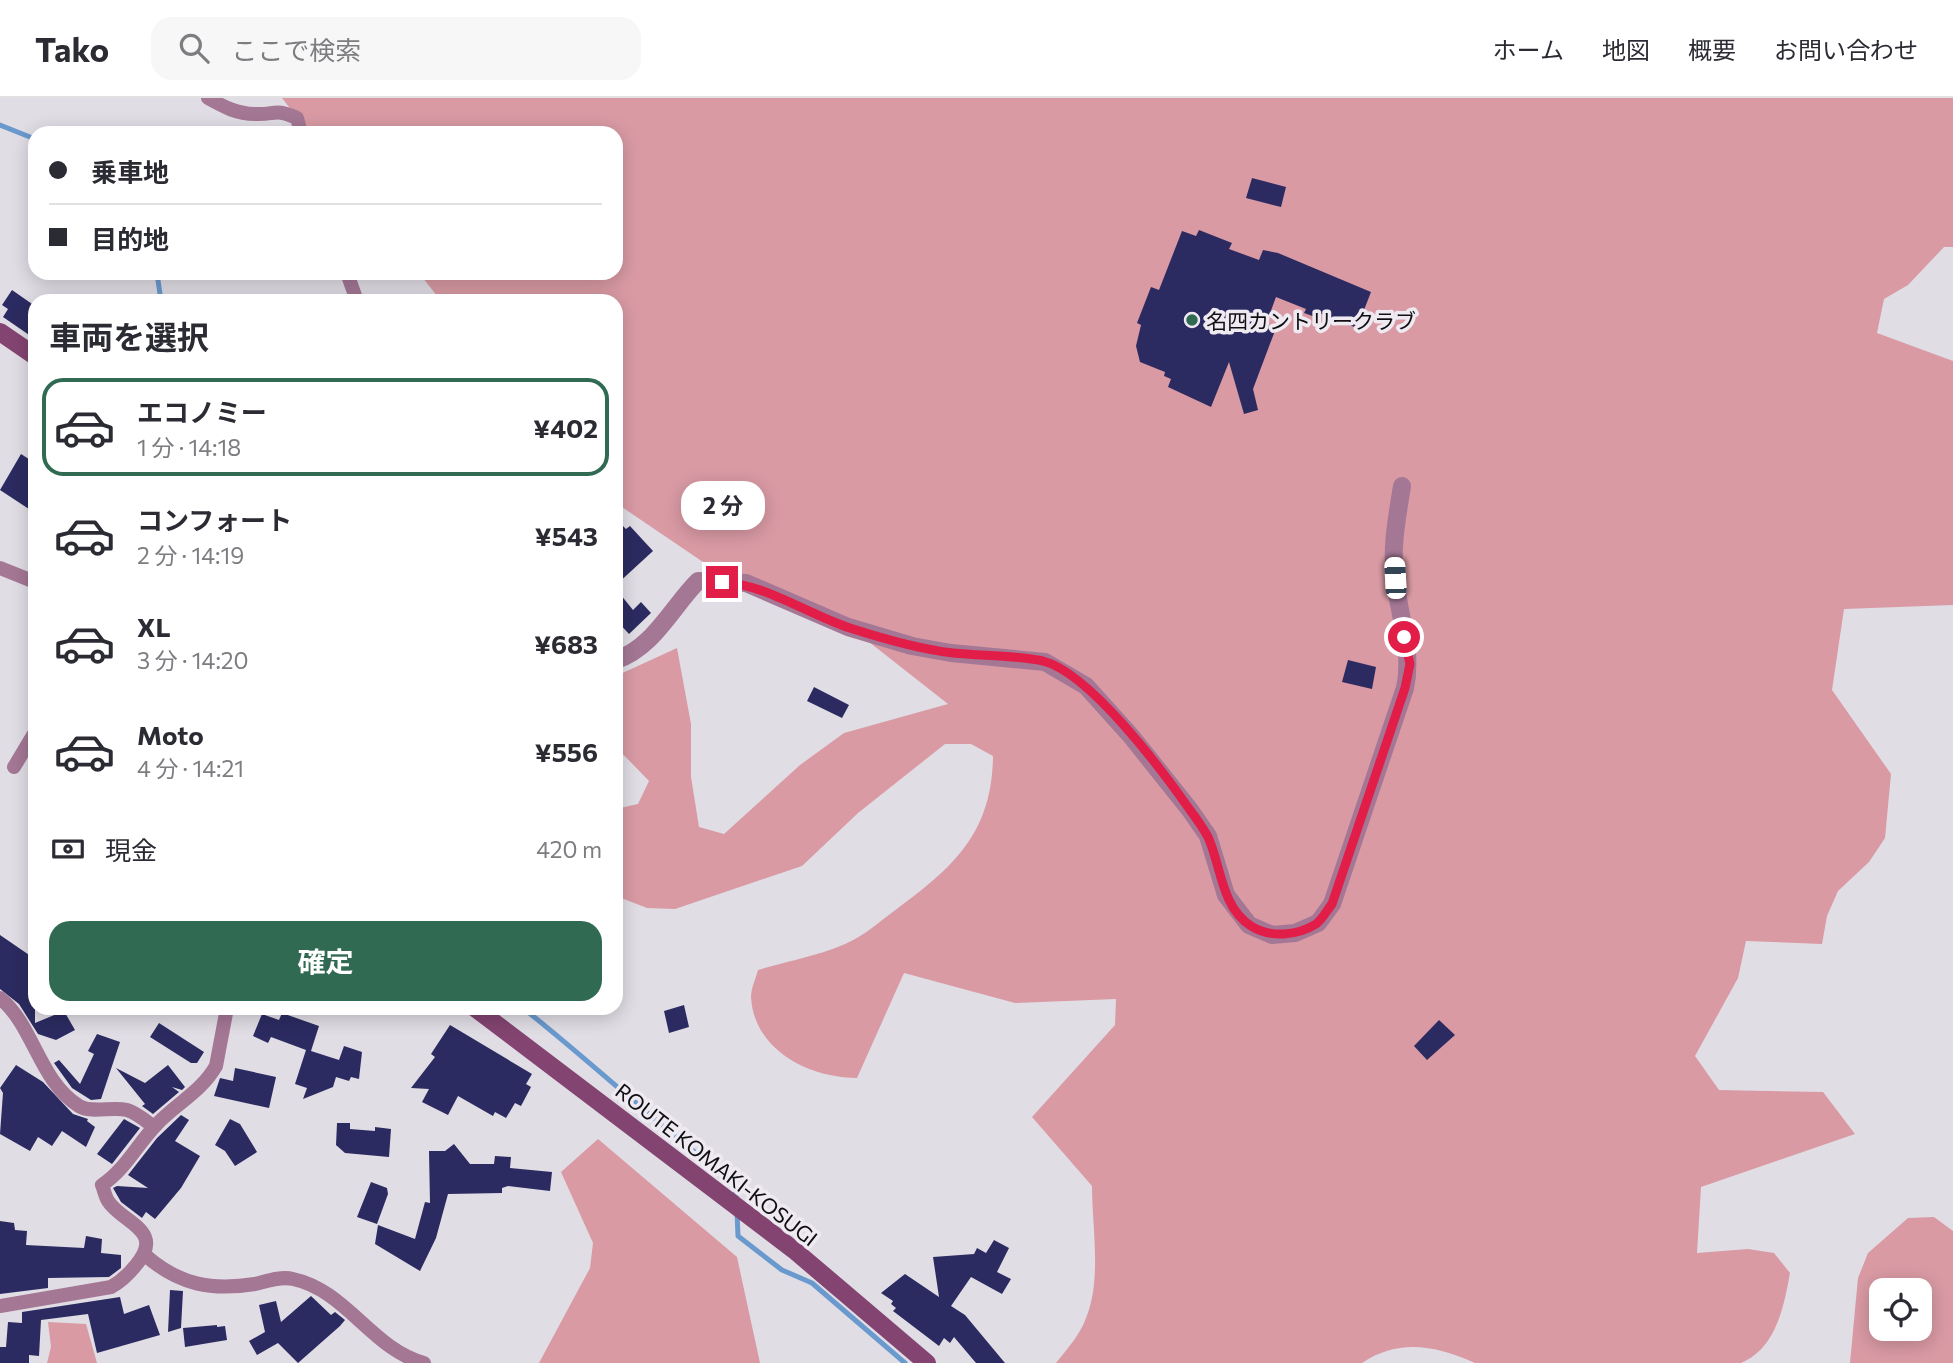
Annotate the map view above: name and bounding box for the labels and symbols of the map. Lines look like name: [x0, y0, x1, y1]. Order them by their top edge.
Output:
place label: 名四カントリークラブ: [1206, 308, 1416, 333]
marker: 名四カントリークラブ: [1184, 312, 1200, 328]
callout: 2 分: [680, 480, 764, 530]
car: [1384, 556, 1407, 600]
route end: [706, 566, 738, 598]
route start: [1388, 621, 1420, 653]
street label: ROUTE KOMAKI-KOSUGI: [611, 1077, 823, 1251]

